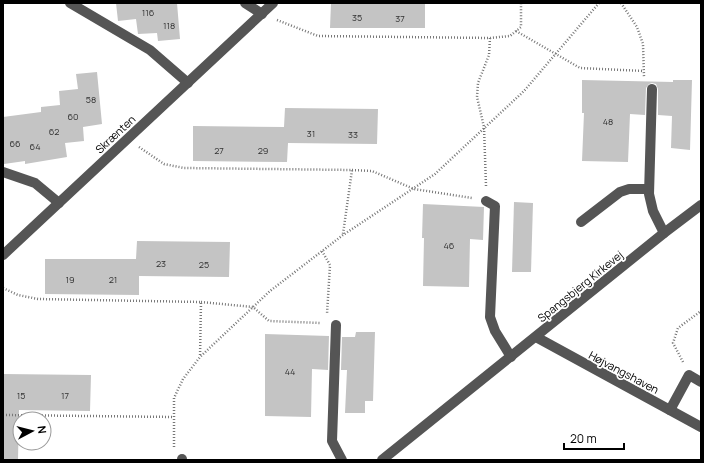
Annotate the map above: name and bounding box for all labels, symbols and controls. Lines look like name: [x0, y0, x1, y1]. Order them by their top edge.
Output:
house number: 116: [142, 6, 155, 19]
house number: 35: [352, 11, 362, 24]
house number: 37: [395, 12, 405, 25]
house number: 118: [163, 19, 175, 32]
house number: 58: [86, 93, 96, 106]
house number: 60: [67, 110, 79, 123]
street label: Skrænten: [92, 112, 138, 156]
house number: 48: [603, 115, 613, 128]
house number: 62: [49, 125, 59, 138]
house number: 31: [307, 127, 315, 140]
house number: 33: [348, 128, 358, 141]
house number: 66: [9, 137, 21, 150]
house number: 64: [30, 140, 40, 153]
house number: 27: [214, 144, 224, 157]
house number: 29: [258, 144, 268, 157]
house number: 46: [444, 239, 455, 252]
street label: Spangsbjerg Kirkevej: [534, 247, 626, 325]
house number: 23: [156, 257, 166, 270]
house number: 25: [199, 258, 209, 271]
house number: 19: [65, 273, 75, 286]
house number: 21: [109, 273, 117, 286]
street label: Højvangshaven: [586, 347, 662, 397]
house number: 44: [285, 365, 295, 378]
house number: 15: [17, 389, 25, 402]
house number: 17: [61, 389, 69, 402]
north arrow: [12, 411, 52, 451]
text: N: [34, 425, 50, 435]
scale bar: [564, 425, 624, 451]
text: 20 m: [570, 430, 597, 447]

